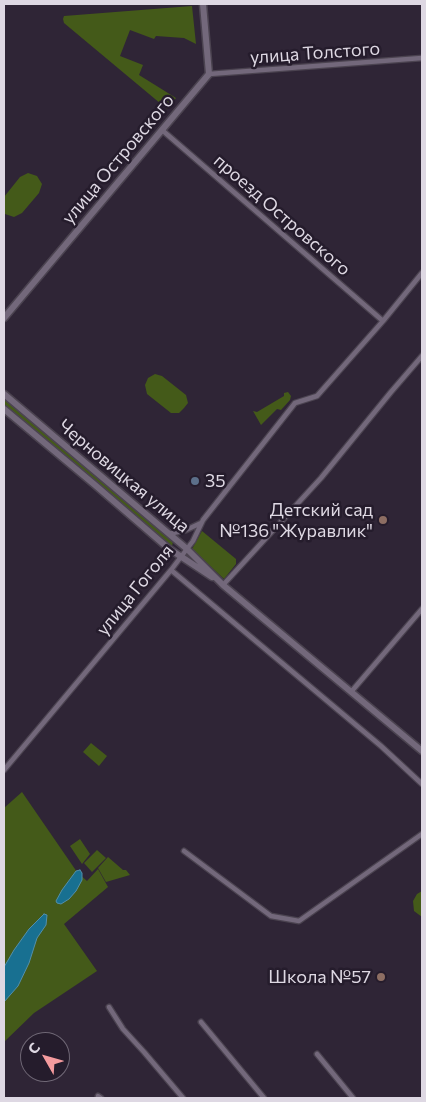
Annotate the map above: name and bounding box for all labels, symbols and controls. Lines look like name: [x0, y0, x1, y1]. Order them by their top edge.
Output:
street label: улица Толстого: [249, 38, 381, 68]
street label: улица Островского: [57, 90, 179, 228]
street label: проезд Островского: [209, 150, 355, 280]
street label: Черновицкая улица: [54, 415, 194, 537]
place label: 35: [205, 470, 226, 492]
marker: 35: [189, 475, 201, 487]
place label: Детский сад №136 "Журавлик": [219, 499, 373, 542]
marker: Детский сад №136 "Журавлик": [377, 514, 389, 526]
street label: улица Гоголя: [92, 540, 178, 640]
place label: Школа №57: [268, 966, 371, 988]
marker: Школа №57: [375, 971, 387, 983]
north arrow: [20, 1032, 70, 1082]
text: С: [24, 1039, 43, 1057]

